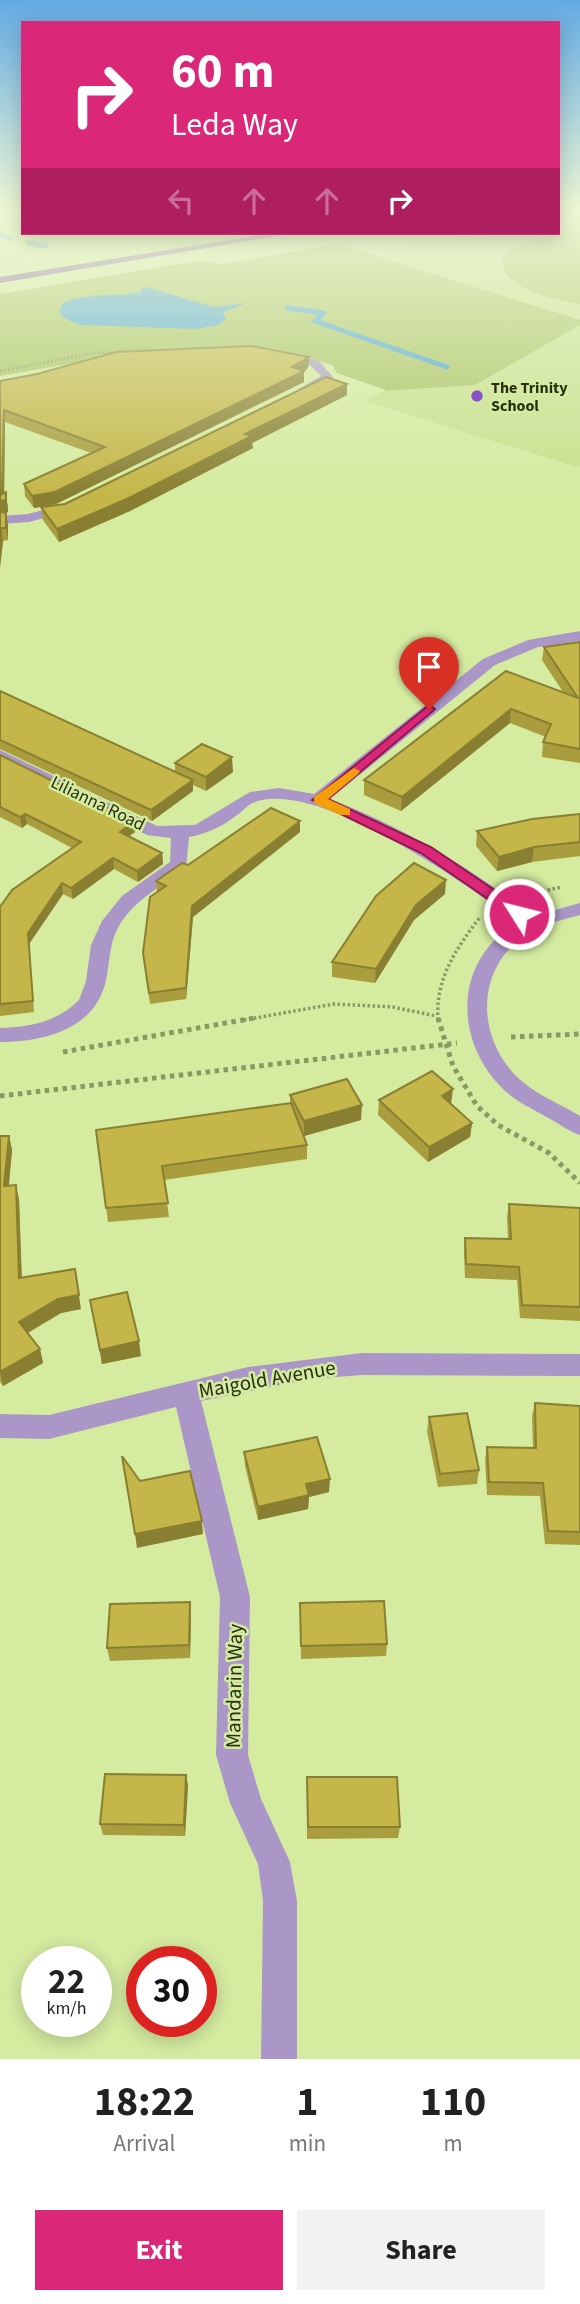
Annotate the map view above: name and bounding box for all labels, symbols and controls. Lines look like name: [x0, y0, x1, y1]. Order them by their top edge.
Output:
text: 60 m: [171, 37, 275, 107]
icon: right: [56, 49, 147, 140]
text: Leda Way: [171, 102, 298, 148]
icon: left: [162, 182, 200, 220]
icon: ahead: [235, 182, 273, 220]
icon: ahead: [308, 182, 346, 220]
icon: right: [381, 182, 419, 220]
place label: The Trinity School: [491, 377, 568, 417]
marker: The Trinity School: [469, 388, 485, 404]
pin: [399, 637, 459, 709]
icon: arrive: [410, 648, 448, 686]
street label: Lilianna Road: [46, 770, 149, 837]
position arrow: [482, 877, 556, 951]
street label: Maigold Avenue: [196, 1352, 338, 1406]
street label: Mandarin Way: [218, 1623, 250, 1748]
speed limit sign: 30: [126, 1946, 217, 2037]
text: 22: [48, 1957, 85, 2007]
text: km/h: [47, 1996, 86, 2021]
text: 18:22: [94, 2072, 195, 2132]
text: 1: [296, 2072, 318, 2132]
text: 110: [420, 2072, 486, 2132]
text: Arrival: [113, 2127, 175, 2160]
text: min: [289, 2127, 326, 2160]
text: m: [443, 2127, 463, 2160]
button: Exit: [35, 2210, 283, 2290]
button: Share: [297, 2210, 545, 2290]

